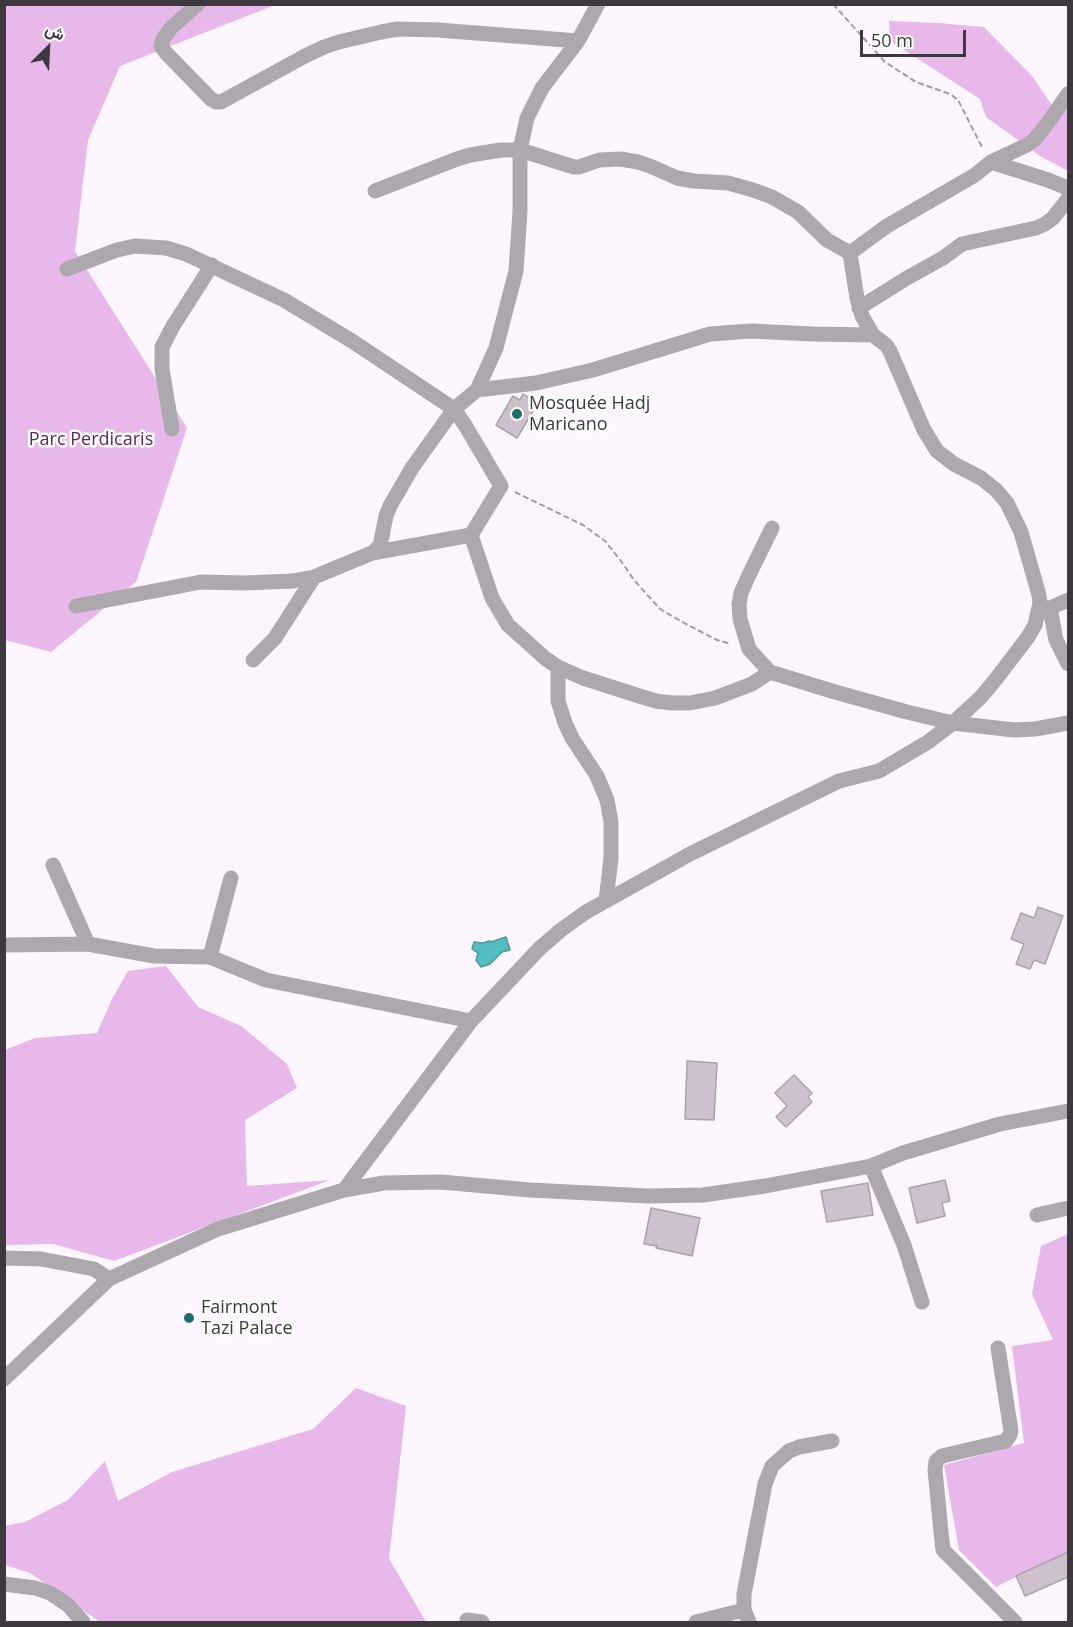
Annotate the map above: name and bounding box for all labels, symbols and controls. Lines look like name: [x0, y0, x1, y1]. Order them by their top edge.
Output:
north arrow: [18, 18, 78, 78]
text: ش: [42, 18, 69, 46]
scale bar: [863, 18, 970, 56]
text: 50 m: [871, 28, 913, 52]
place label: Mosquée Hadj Maricano: [529, 393, 650, 436]
marker: Mosquée Hadj Maricano: [510, 407, 524, 421]
park label: Parc Perdicaris: [29, 429, 153, 451]
place label: Fairmont Tazi Palace: [201, 1297, 293, 1340]
marker: Fairmont Tazi Palace: [182, 1311, 196, 1325]

